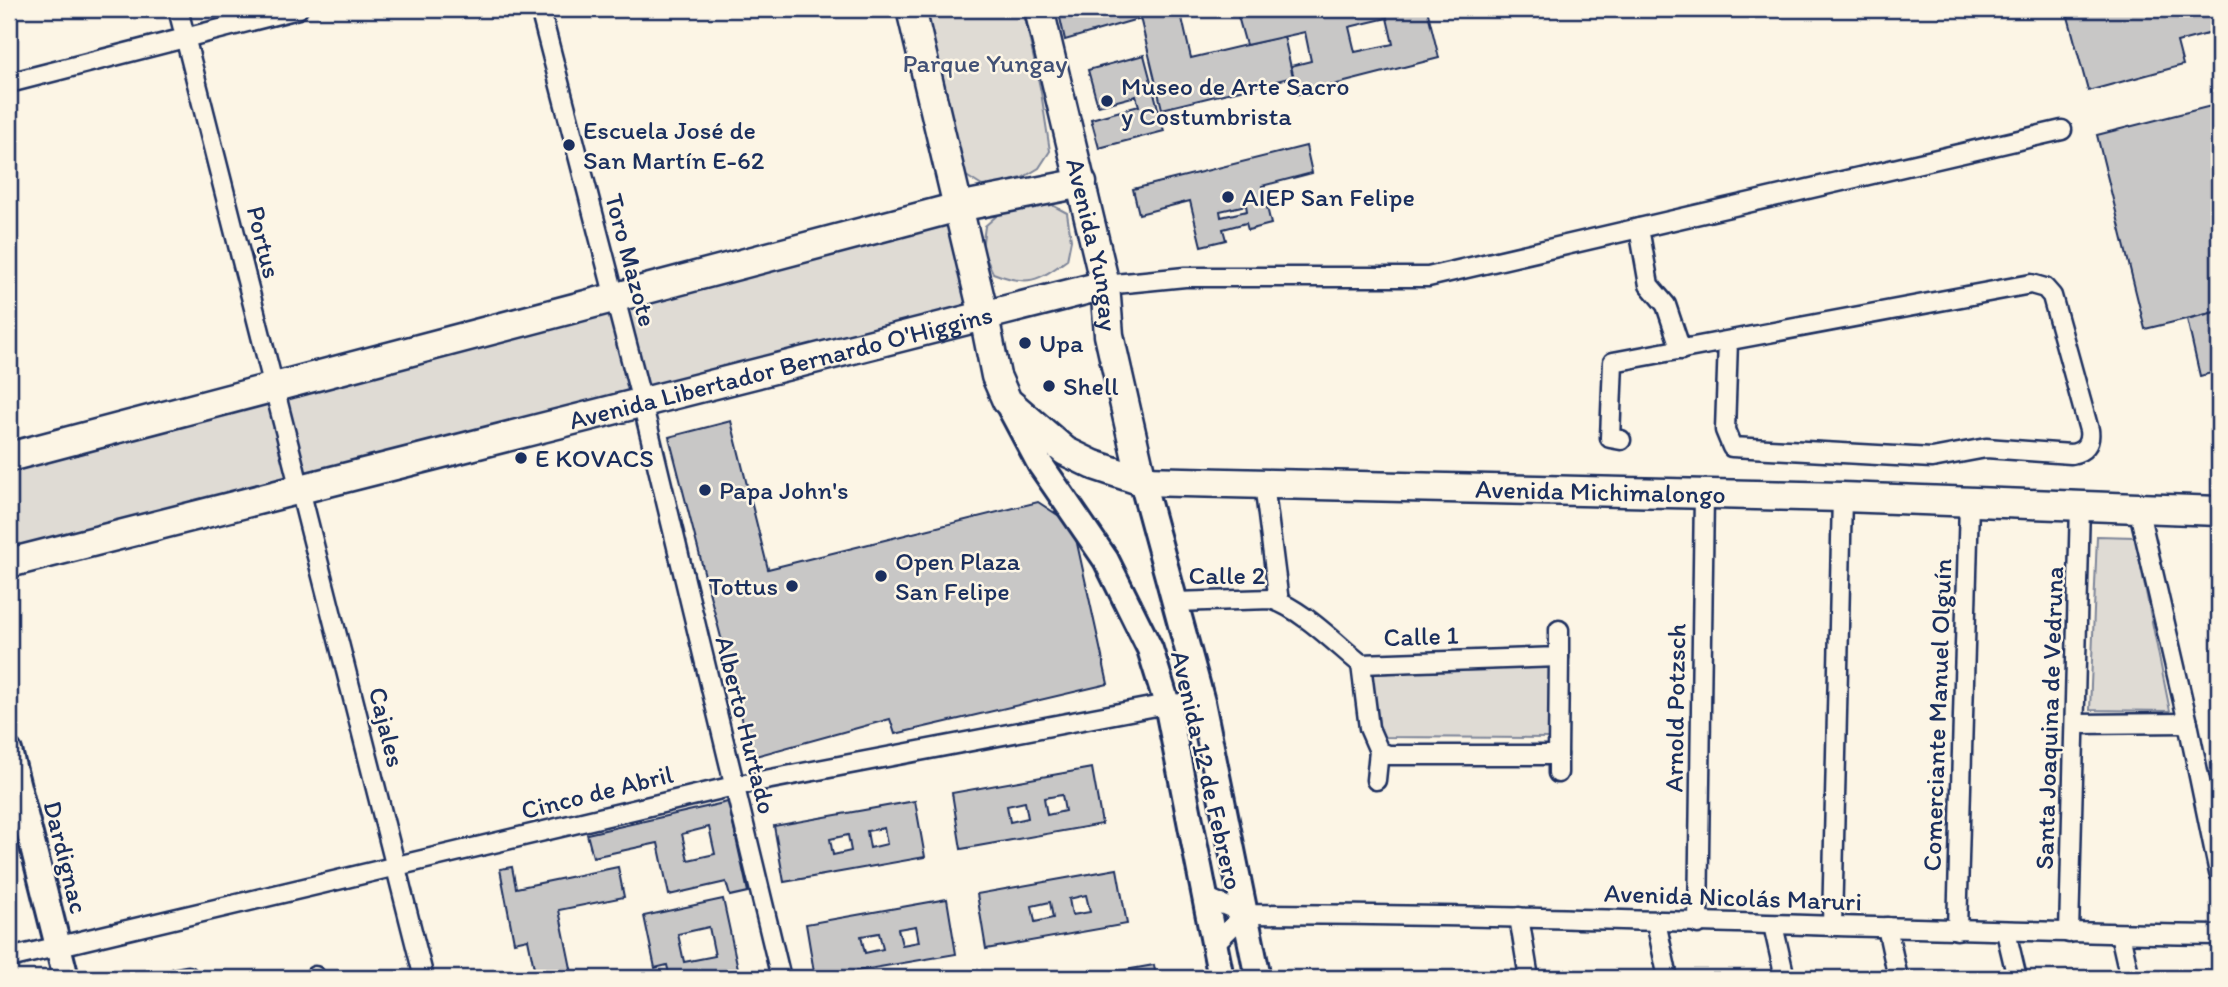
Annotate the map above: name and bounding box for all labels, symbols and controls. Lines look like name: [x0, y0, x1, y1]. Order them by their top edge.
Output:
park label: Parque Yungay: [902, 47, 1068, 79]
place label: Museo de Arte Sacro y Costumbrista: [1121, 70, 1349, 132]
marker: Museo de Arte Sacro y Costumbrista: [1099, 93, 1115, 109]
place label: Escuela José de San Martín E-62: [583, 114, 765, 176]
marker: Escuela José de San Martín E-62: [561, 137, 577, 153]
street label: Avenida Yungay: [1059, 155, 1125, 332]
place label: AIEP San Felipe: [1242, 181, 1415, 213]
marker: AIEP San Felipe: [1220, 189, 1236, 205]
street label: Toro Mazote: [598, 190, 664, 330]
street label: Portus: [240, 203, 288, 281]
street label: Avenida Libertador Bernardo O'Higgins: [566, 298, 996, 436]
place label: Upa: [1039, 327, 1084, 359]
marker: Upa: [1017, 335, 1033, 351]
place label: Shell: [1063, 370, 1119, 402]
marker: Shell: [1041, 378, 1057, 394]
place label: E KOVACS: [535, 442, 654, 474]
marker: E KOVACS: [513, 450, 529, 466]
street label: Avenida Michimalongo: [1475, 473, 1726, 510]
place label: Papa John's: [719, 474, 849, 506]
marker: Papa John's: [697, 482, 713, 498]
place label: Open Plaza San Felipe: [895, 545, 1021, 607]
street label: Comerciante Manuel Olguín: [1916, 558, 1958, 872]
street label: Calle 2: [1189, 559, 1266, 591]
street label: Santa Joaquina de Vedruna: [2028, 566, 2070, 870]
marker: Open Plaza San Felipe: [873, 568, 889, 584]
place label: Tottus: [708, 570, 778, 602]
marker: Tottus: [784, 578, 800, 594]
street label: Calle 1: [1383, 619, 1459, 653]
street label: Arnold Potzsch: [1658, 623, 1692, 793]
street label: Alberto Hurtado: [708, 633, 784, 817]
street label: Avenida 12 de Febrero: [1164, 647, 1250, 893]
street label: Cajales: [362, 684, 412, 770]
street label: Cinco de Abril: [518, 758, 676, 826]
street label: Dardignac: [37, 797, 95, 917]
street label: Avenida Nicolás Maruri: [1604, 877, 1862, 917]

